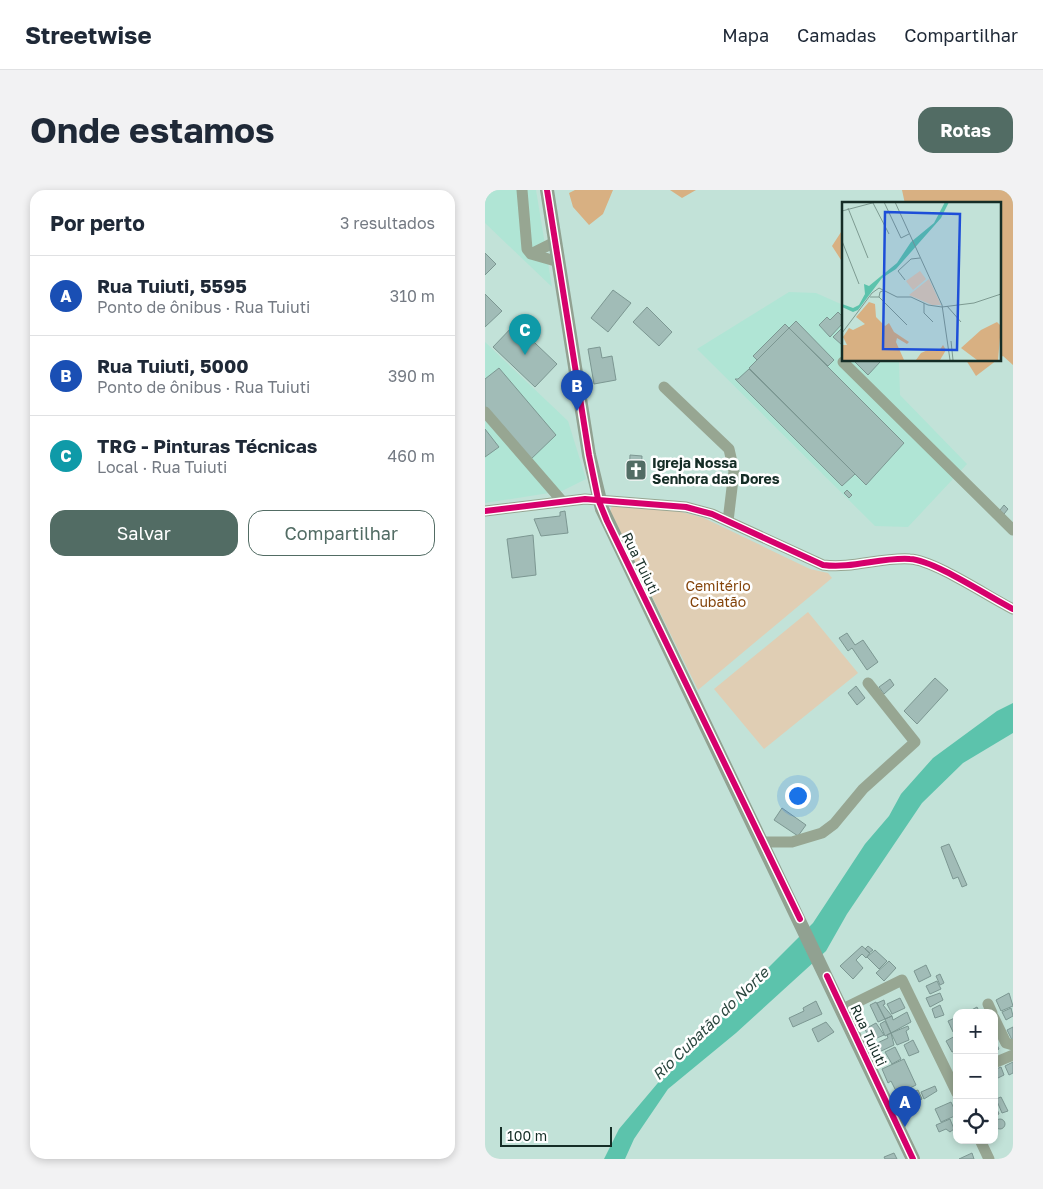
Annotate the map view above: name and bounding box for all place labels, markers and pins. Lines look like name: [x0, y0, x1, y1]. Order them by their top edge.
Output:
pin: C: [509, 314, 541, 355]
pin: B: [561, 370, 593, 411]
place label: Igreja Nossa Senhora das Dores: [652, 454, 780, 487]
church icon: Igreja Nossa Senhora das Dores: [624, 458, 648, 482]
pin: A: [889, 1086, 921, 1127]

